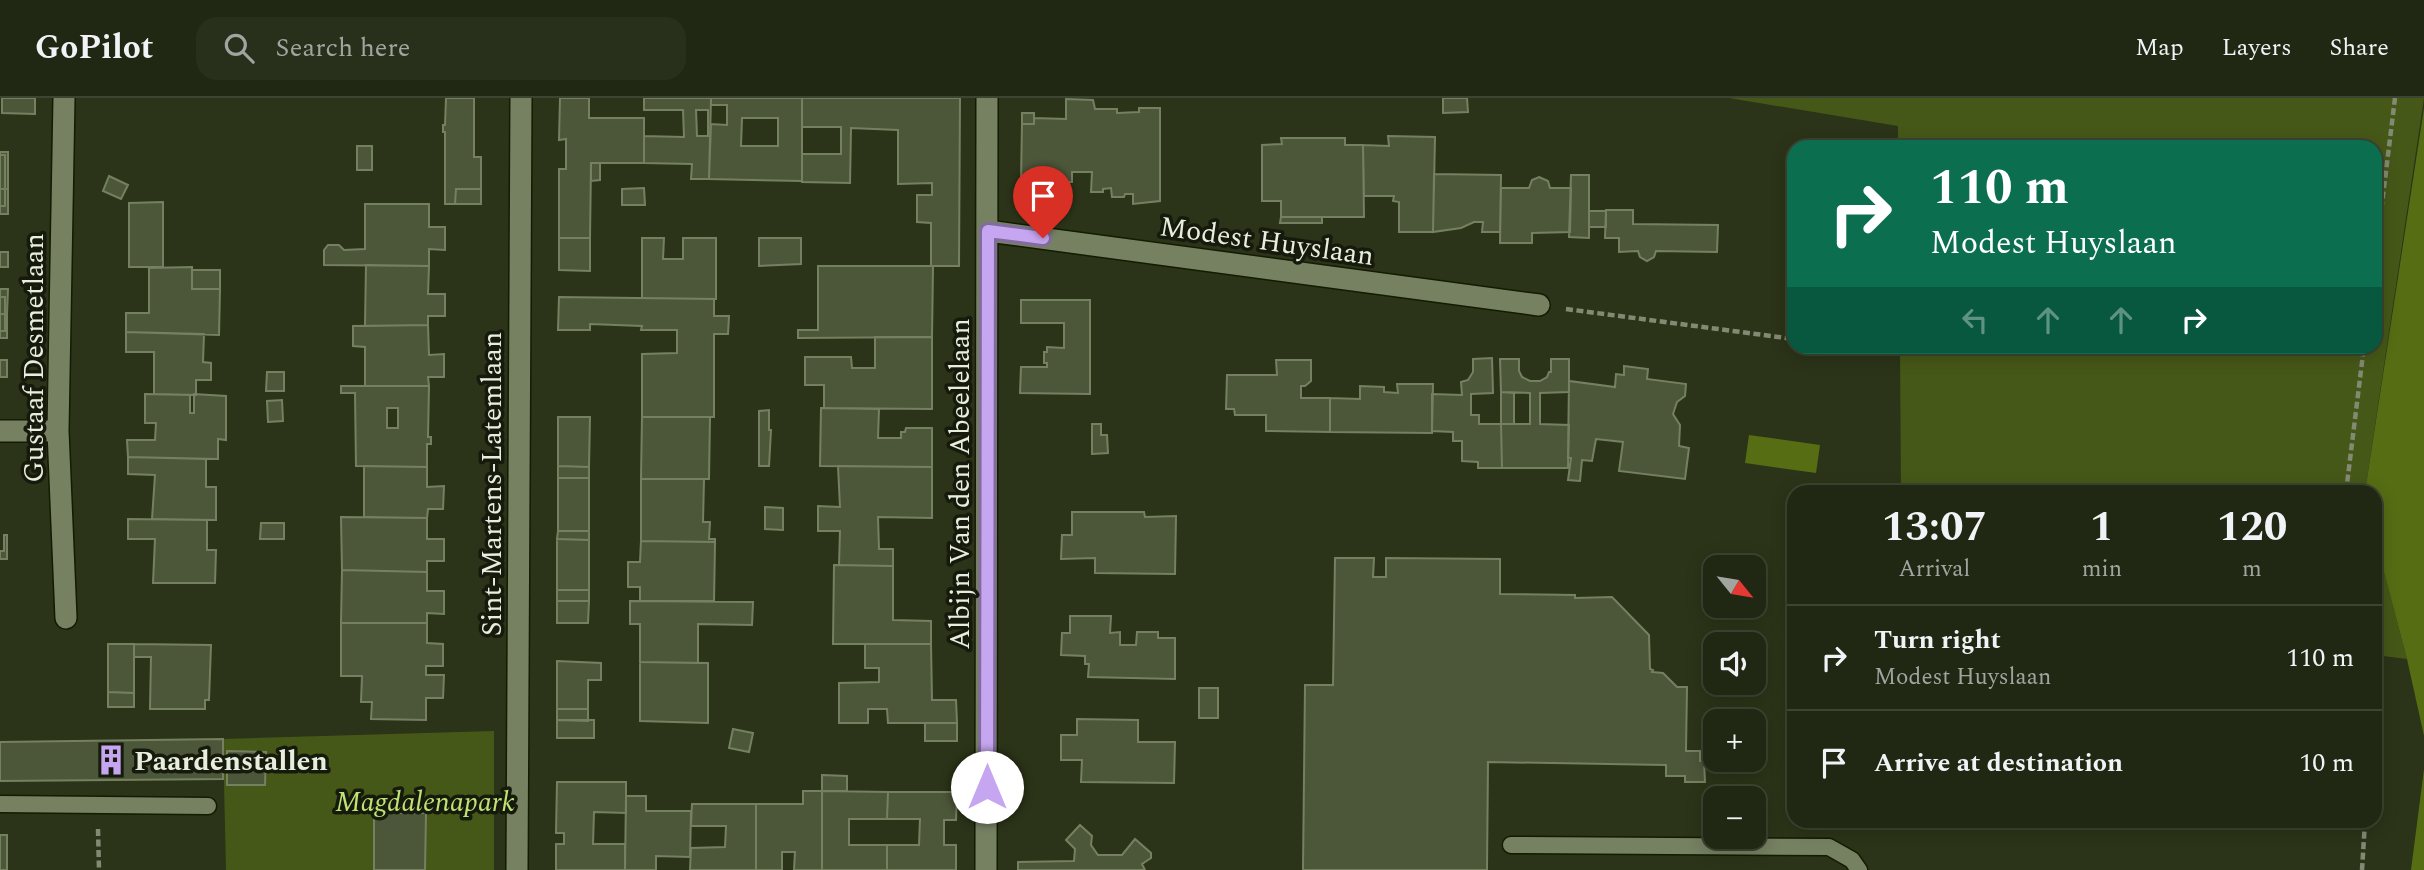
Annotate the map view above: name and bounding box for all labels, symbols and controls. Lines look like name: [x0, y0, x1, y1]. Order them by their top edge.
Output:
search box: [196, 17, 686, 80]
text: GoPilot: [35, 23, 154, 73]
text: Search here: [276, 28, 410, 68]
icon: search: [220, 29, 258, 67]
text: Map: [2135, 30, 2184, 66]
text: Layers: [2222, 30, 2292, 66]
text: Share: [2330, 30, 2389, 66]
text: 110 m: [1930, 151, 2069, 226]
pin: [1013, 166, 1073, 238]
icon: right: [1815, 168, 1906, 259]
icon: arrive: [1024, 177, 1062, 215]
street label: Modest Huyslaan: [1157, 205, 1377, 278]
text: Modest Huyslaan: [1930, 219, 2177, 268]
street label: Gustaaf Desmetlaan: [13, 233, 56, 483]
icon: left: [1956, 301, 1994, 339]
icon: ahead: [2029, 301, 2067, 339]
icon: ahead: [2102, 301, 2140, 339]
icon: right: [2175, 301, 2213, 339]
street label: Albijn Van den Abeelelaan: [939, 318, 982, 650]
street label: Sint-Martens-Latemlaan: [471, 332, 514, 636]
text: 13:07: [1882, 496, 1987, 559]
text: 1: [2090, 496, 2114, 559]
text: 120: [2217, 496, 2287, 559]
text: Arrival: [1899, 552, 1970, 587]
text: min: [2082, 552, 2122, 587]
text: m: [2242, 552, 2262, 587]
north arrow: [1703, 555, 1766, 618]
map controls: [1703, 555, 1766, 849]
text: Turn right: [1874, 620, 2001, 660]
button: sound: [1703, 632, 1766, 695]
text: 110 m: [2286, 638, 2354, 678]
icon: right: [1815, 639, 1853, 677]
text: Modest Huyslaan: [1874, 660, 2051, 695]
button: +: [1703, 709, 1766, 772]
place label: Paardenstallen: [134, 740, 328, 783]
building icon: Paardenstallen: [94, 743, 128, 777]
text: Arrive at destination: [1874, 743, 2123, 783]
text: 10 m: [2299, 743, 2354, 783]
icon: arrive: [1815, 744, 1853, 782]
position arrow: [950, 750, 1024, 824]
park label: Magdalenapark: [335, 781, 515, 824]
button: −: [1703, 786, 1766, 849]

